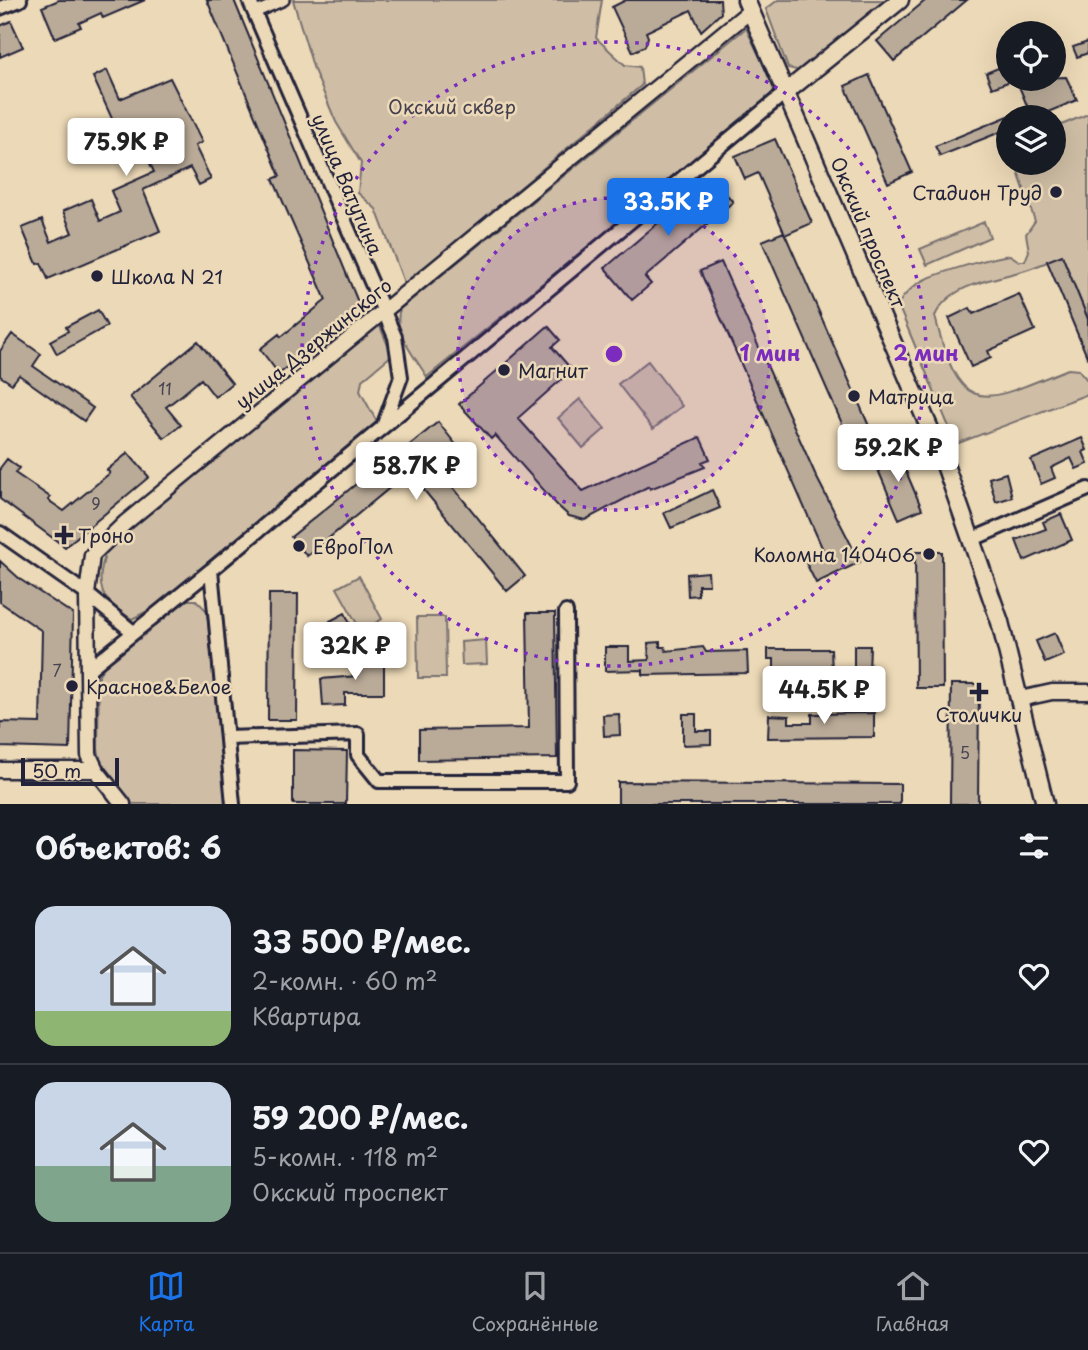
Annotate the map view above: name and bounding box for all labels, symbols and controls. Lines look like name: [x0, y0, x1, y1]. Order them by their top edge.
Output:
map controls: [996, 21, 1066, 175]
button: locate: [996, 21, 1066, 91]
park label: Окский сквер: [388, 92, 516, 120]
button: layers: [996, 105, 1066, 175]
street label: улица Ватутина: [306, 109, 390, 259]
pin: 75.9K ₽: [61, 118, 191, 178]
text: 75.9K ₽: [84, 123, 168, 158]
street label: Окский проспект: [825, 152, 914, 313]
pin: 33.5K ₽: [603, 178, 733, 238]
place label: Стадион Труд: [912, 178, 1042, 206]
text: 33.5K ₽: [623, 183, 713, 218]
marker: Стадион Труд: [1048, 184, 1064, 200]
place label: Школа N 21: [111, 262, 223, 290]
marker: Школа N 21: [89, 268, 105, 284]
street label: улица Дзержинского: [229, 271, 397, 415]
text: 1 мин: [740, 336, 800, 368]
text: 2 мин: [893, 336, 959, 368]
centre of rings: [602, 342, 626, 366]
place label: Магнит: [518, 356, 588, 384]
marker: Магнит: [496, 362, 512, 378]
house number: 11: [158, 376, 172, 400]
place label: Матрица: [868, 382, 954, 410]
marker: Матрица: [846, 388, 862, 404]
pin: 59.2K ₽: [833, 424, 963, 484]
text: 59.2K ₽: [854, 429, 942, 464]
pin: 58.7K ₽: [351, 442, 481, 502]
text: 58.7K ₽: [372, 447, 460, 482]
house number: 9: [91, 491, 101, 515]
place label: Троно: [78, 521, 134, 549]
marker: Троно: [56, 527, 72, 543]
place label: ЕвроПол: [313, 532, 394, 560]
marker: ЕвроПол: [291, 538, 307, 554]
place label: Коломна 140406: [753, 540, 915, 568]
marker: Коломна 140406: [921, 546, 937, 562]
pin: 32K ₽: [306, 622, 404, 682]
text: 32K ₽: [319, 627, 391, 662]
house number: 7: [52, 658, 62, 682]
pin: 44.5K ₽: [759, 666, 889, 726]
text: 44.5K ₽: [779, 671, 869, 706]
place label: Красное&Белое: [86, 672, 231, 700]
marker: Красное&Белое: [64, 678, 80, 694]
marker: Столички: [971, 684, 987, 700]
place label: Столички: [936, 700, 1022, 728]
house number: 5: [960, 740, 970, 764]
scale bar: [21, 755, 119, 787]
text: 50 m: [32, 756, 81, 784]
text: Объектов: 6: [35, 824, 221, 869]
icon: filters: [1015, 827, 1053, 865]
text: 33 500 ₽/мес.: [252, 918, 471, 963]
icon: home: [91, 934, 175, 1018]
icon: heart: [1015, 957, 1053, 995]
text: 2-комн. · 60 m²: [252, 963, 438, 998]
text: Квартира: [252, 998, 360, 1033]
text: 59 200 ₽/мес.: [252, 1094, 469, 1139]
icon: home: [91, 1110, 175, 1194]
icon: heart: [1015, 1133, 1053, 1171]
text: 5-комн. · 118 m²: [252, 1139, 438, 1174]
text: Окский проспект: [252, 1174, 448, 1209]
tab: Карта: [139, 1267, 194, 1337]
tab: Сохранённые: [472, 1267, 599, 1337]
tab: Главная: [876, 1267, 949, 1337]

